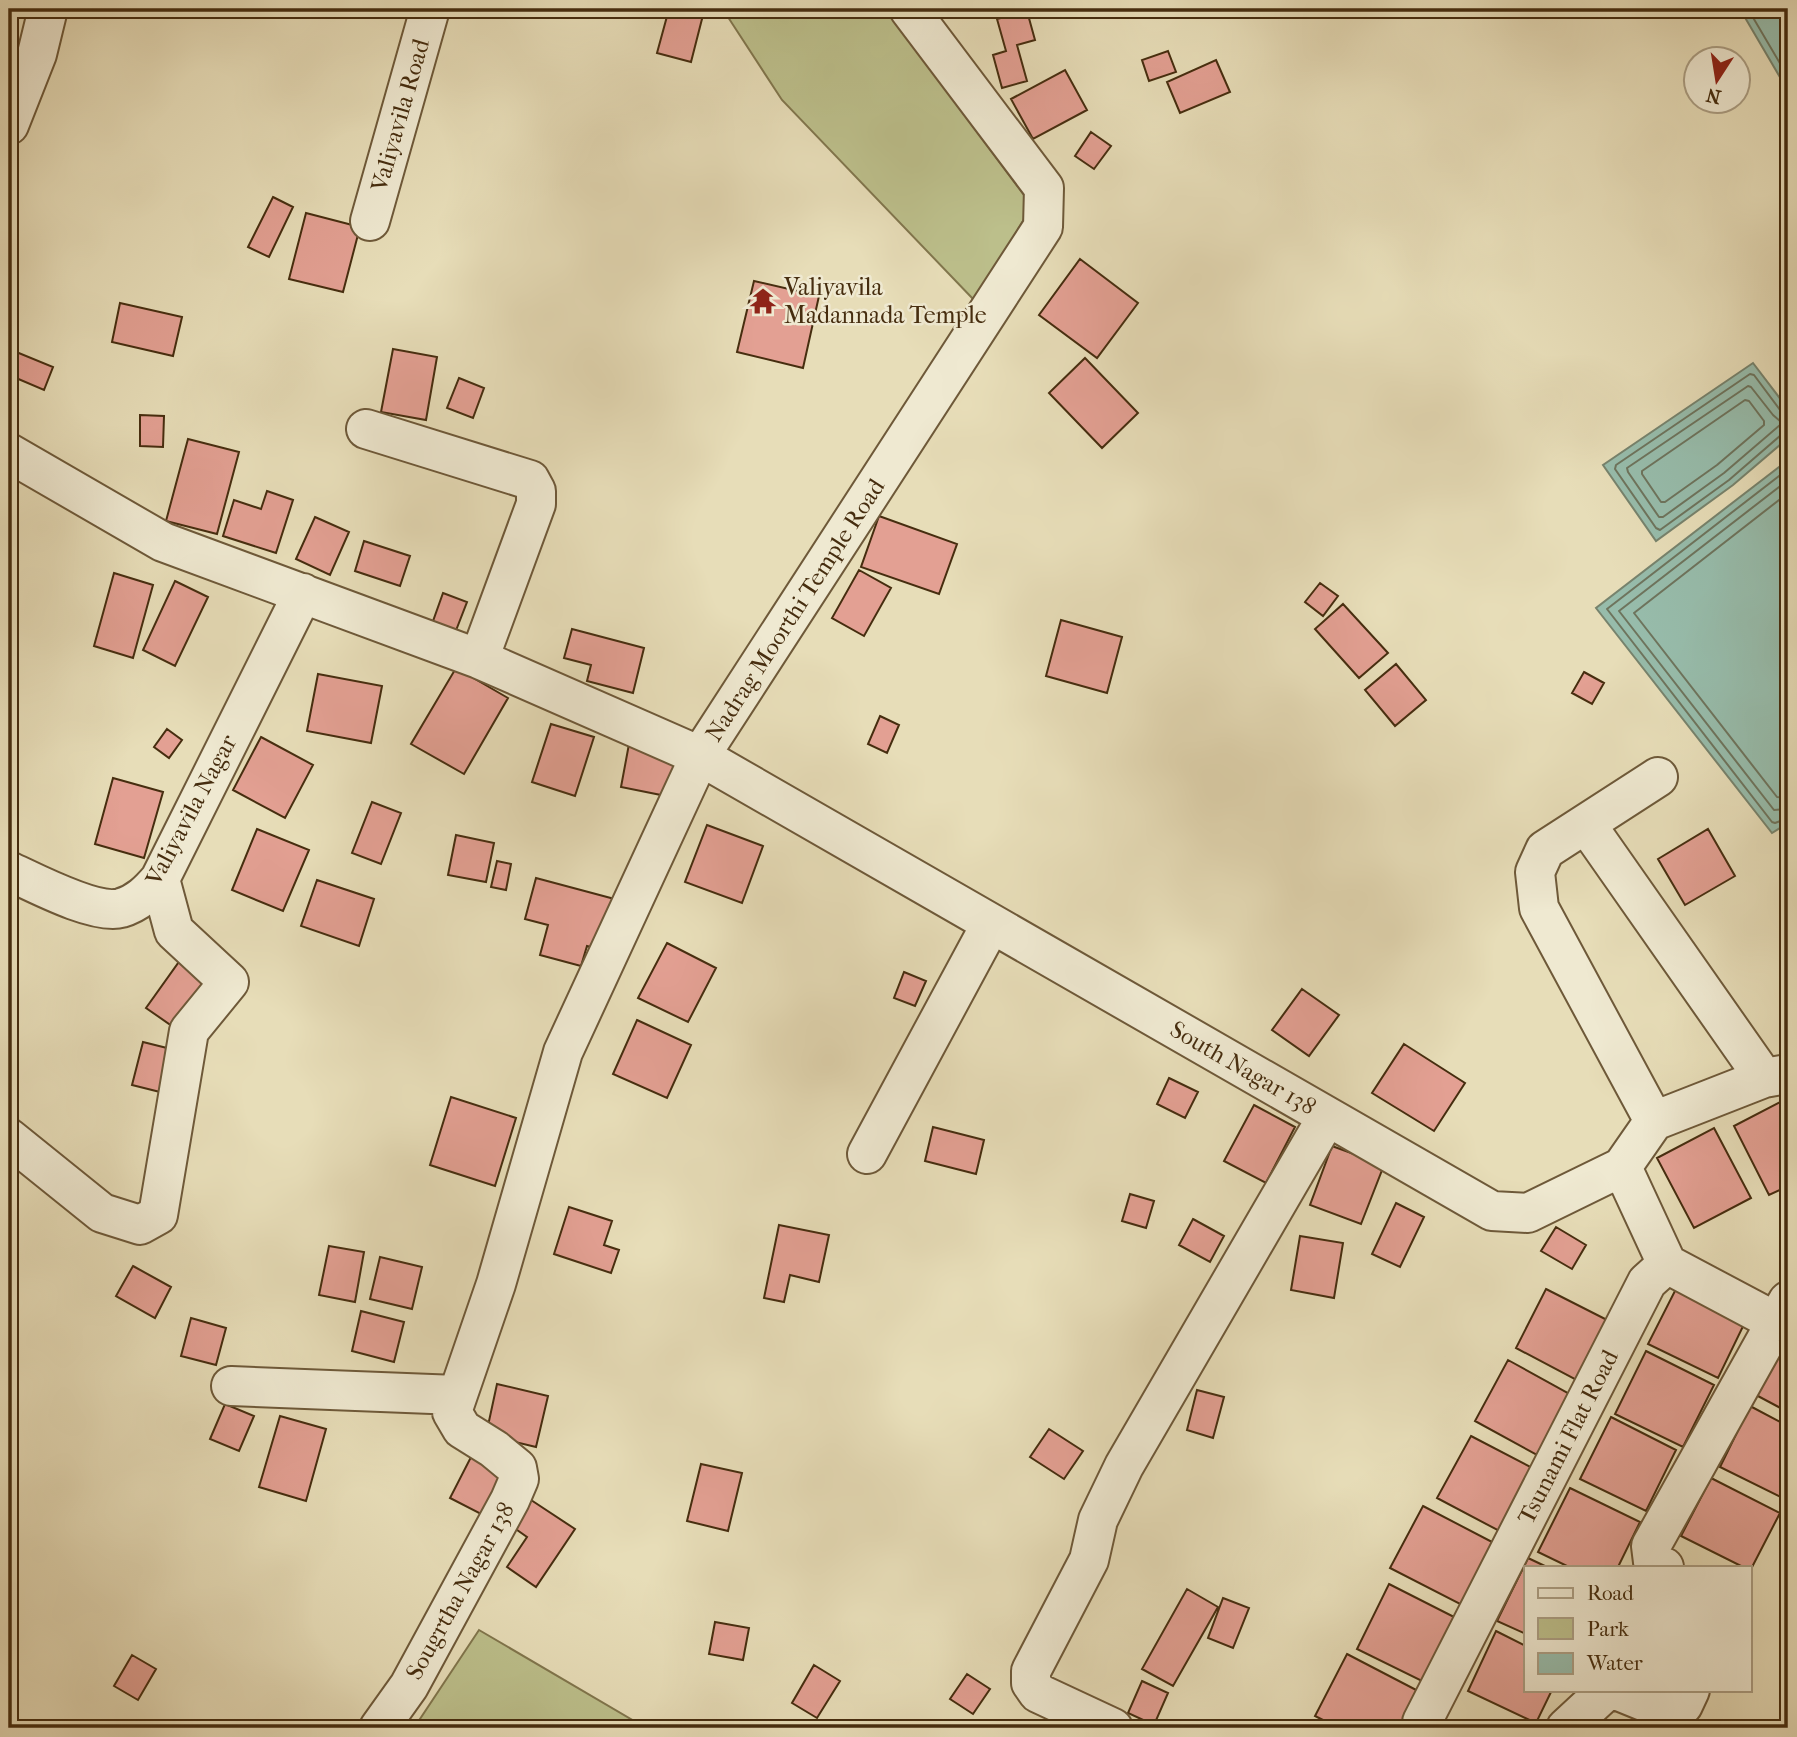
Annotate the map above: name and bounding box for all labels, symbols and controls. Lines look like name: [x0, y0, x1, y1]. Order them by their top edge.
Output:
street label: Valiyavila Road: [365, 35, 435, 195]
north arrow: [1682, 46, 1752, 116]
text: N: [1704, 83, 1723, 108]
place label: Valiyavila Madannada Temple: [783, 273, 987, 329]
temple icon: Valiyavila Madannada Temple: [748, 286, 778, 316]
street label: Nadrag Moorthi Temple Road: [700, 473, 891, 746]
street label: Valiyavila Nagar: [139, 729, 243, 891]
street label: South Nagar 138: [1165, 1015, 1321, 1121]
street label: Tsunami Flat Road: [1512, 1344, 1624, 1529]
street label: Sougrtha Nagar 138: [400, 1498, 520, 1684]
legend: [1524, 1566, 1752, 1692]
text: Road: [1587, 1581, 1634, 1605]
text: Park: [1587, 1617, 1629, 1641]
text: Water: [1586, 1651, 1643, 1675]

